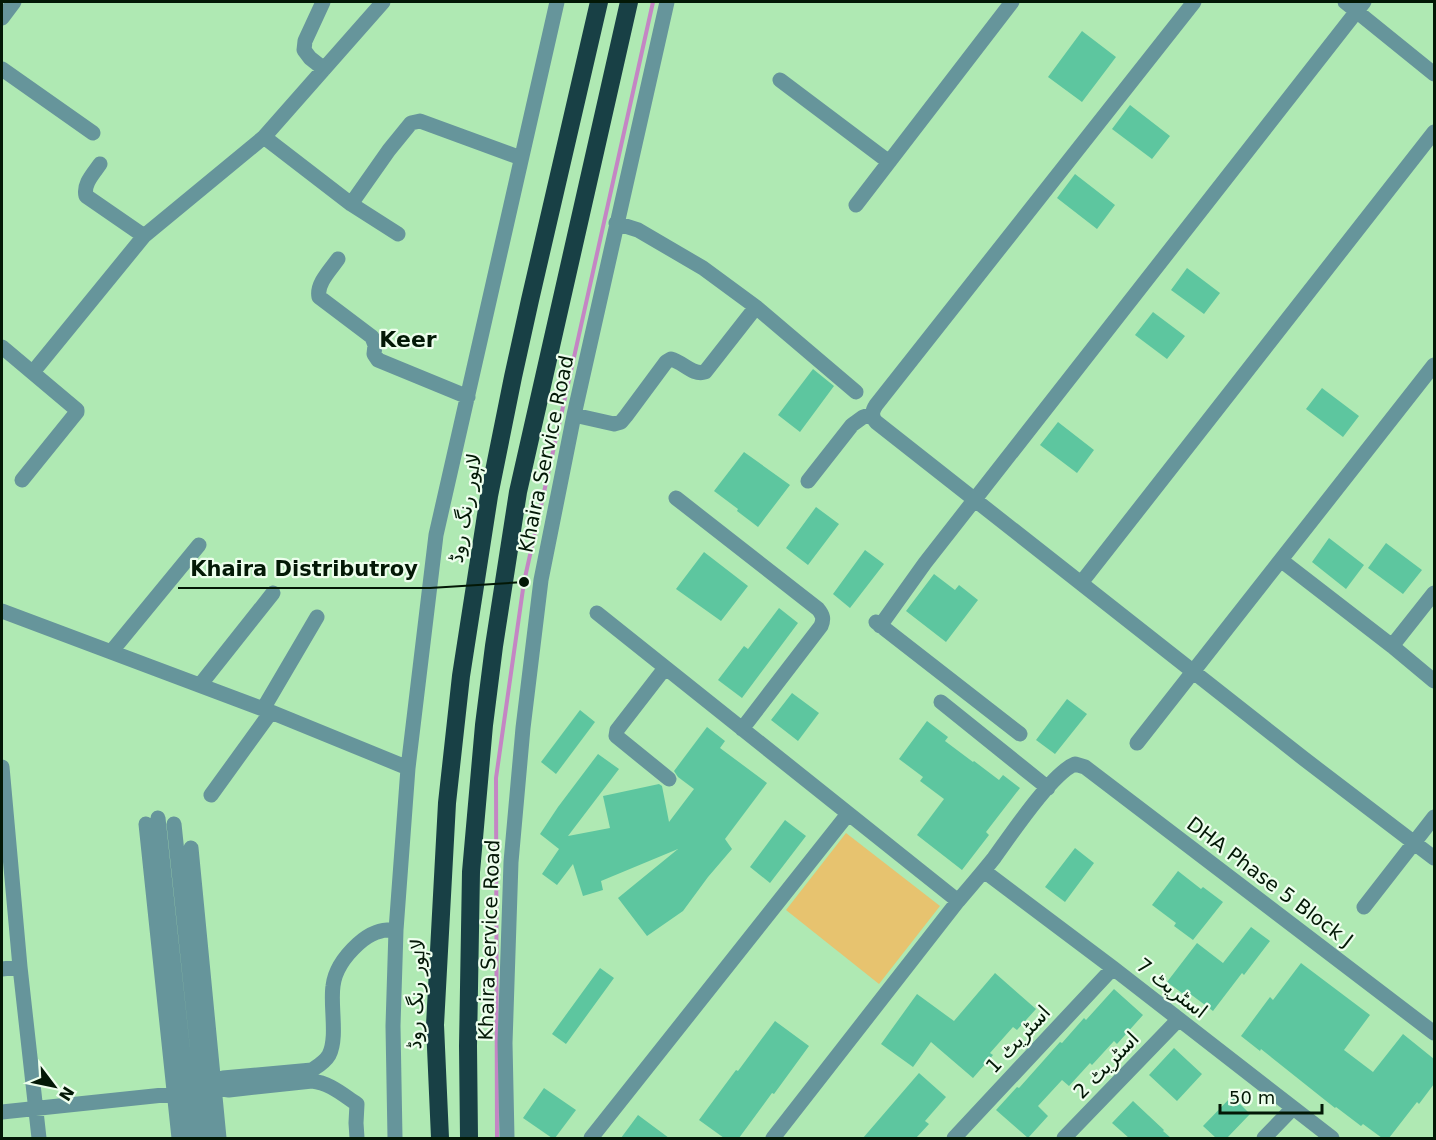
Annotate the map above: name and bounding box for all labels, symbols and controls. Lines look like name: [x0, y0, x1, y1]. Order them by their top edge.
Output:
district label: Keer: [379, 327, 437, 352]
street label: Khaira Service Road: [513, 353, 579, 555]
street label: لاہور رنگ روڈ: [444, 451, 487, 565]
callout: Khaira Distributroy: [178, 549, 430, 588]
text: Khaira Distributroy: [190, 557, 418, 581]
street label: DHA Phase 5 Block J: [1182, 812, 1358, 952]
street label: Khaira Service Road: [474, 839, 504, 1041]
street label: لاہور رنگ روڈ: [402, 938, 431, 1050]
street label: اسٹریٹ 7: [1132, 953, 1212, 1023]
street label: اسٹریٹ 1: [981, 1000, 1055, 1078]
street label: اسٹریٹ 2: [1068, 1027, 1144, 1103]
north arrow: [24, 1056, 84, 1116]
scale bar: [1220, 1077, 1322, 1115]
text: N: [55, 1083, 78, 1104]
text: 50 m: [1229, 1087, 1275, 1108]

